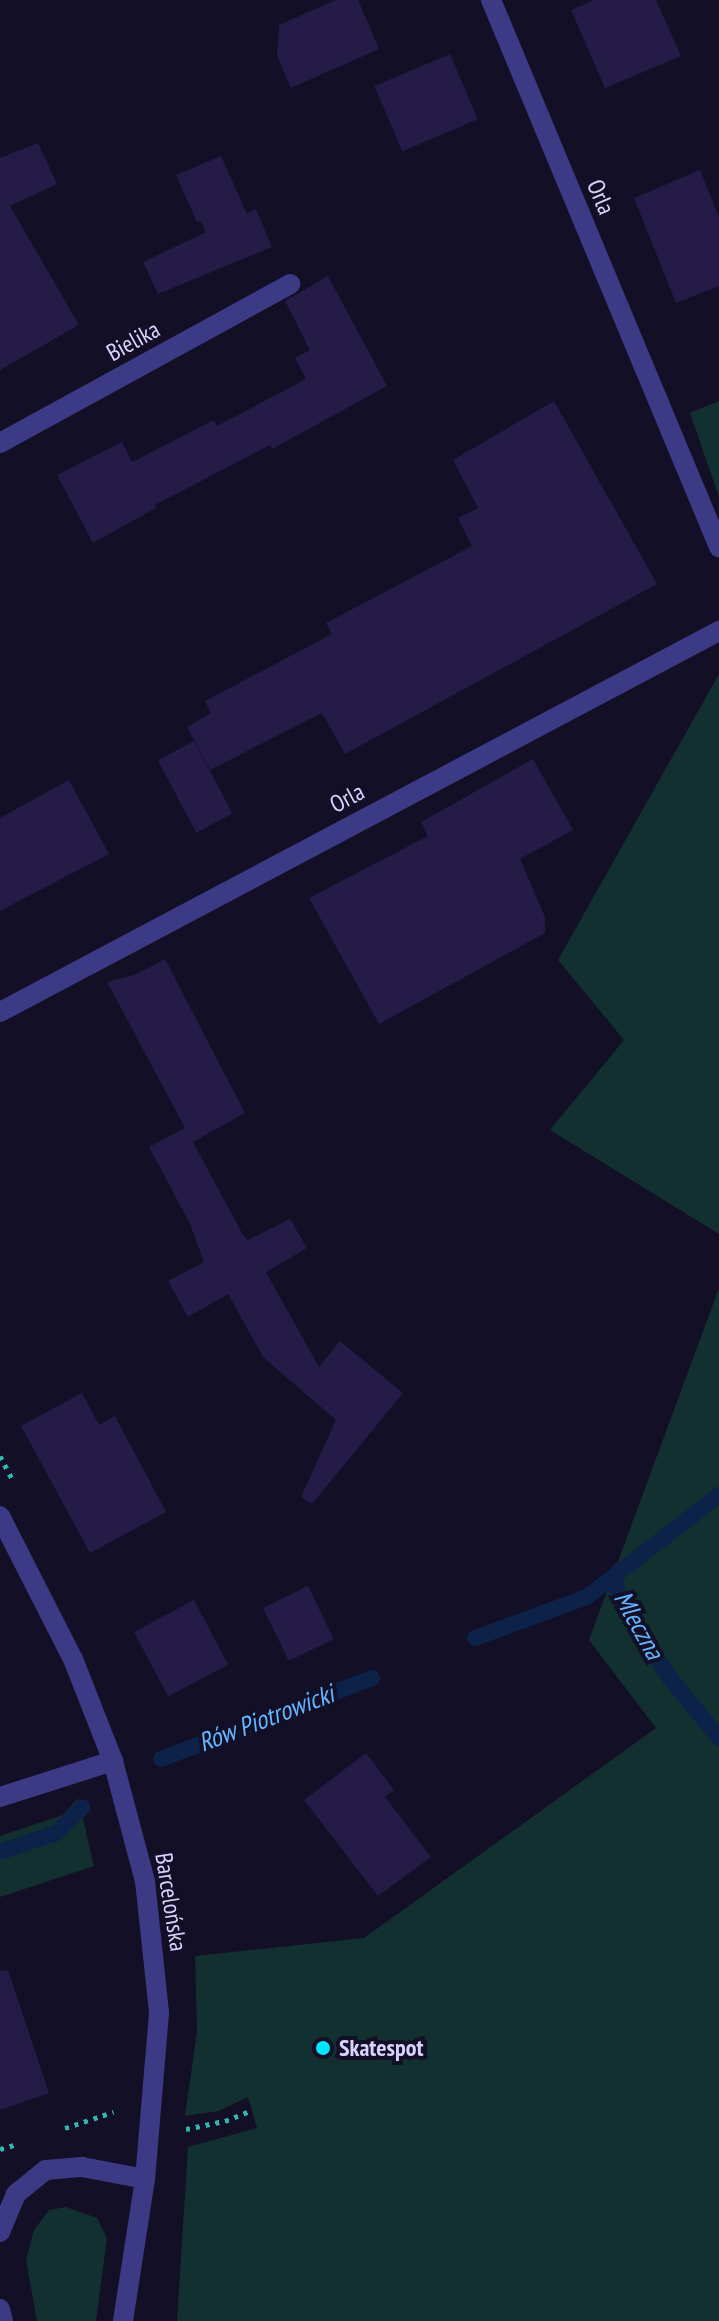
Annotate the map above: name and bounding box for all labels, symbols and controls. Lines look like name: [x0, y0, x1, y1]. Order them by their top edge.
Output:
street label: Orla: [581, 175, 621, 219]
street label: Bielika: [101, 315, 165, 367]
street label: Orla: [325, 777, 369, 819]
water label: Mleczna: [608, 1585, 670, 1665]
water label: Rów Piotrowicki: [194, 1678, 338, 1758]
street label: Barcelońska: [149, 1851, 193, 1953]
place label: Skatespot: [339, 2034, 423, 2062]
marker: Skatespot: [314, 2039, 332, 2057]

